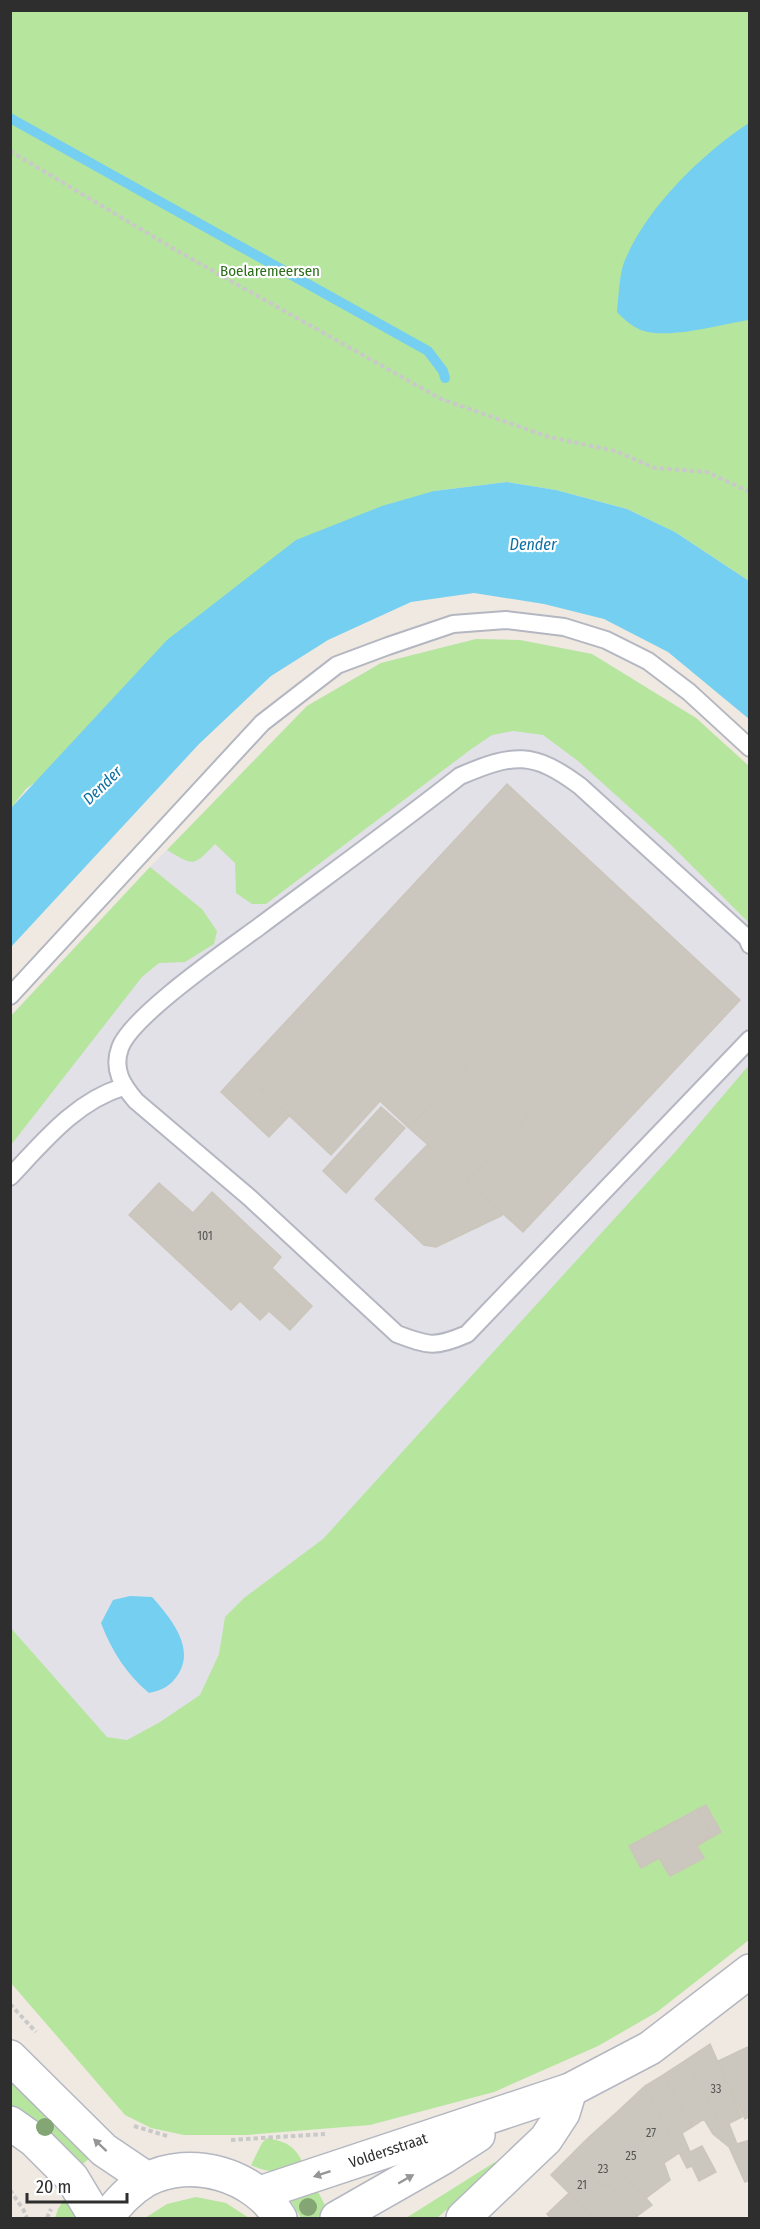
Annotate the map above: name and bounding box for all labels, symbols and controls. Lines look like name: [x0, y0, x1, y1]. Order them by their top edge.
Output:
park label: Boelaremeersen: [220, 262, 320, 280]
water label: Dender: [510, 535, 557, 554]
water label: Dender: [79, 762, 126, 809]
house number: 101: [197, 1229, 213, 1243]
house number: 33: [711, 2082, 721, 2096]
house number: 27: [646, 2126, 656, 2140]
street label: Voldersstraat: [347, 2129, 430, 2172]
one-way arrow: [93, 2139, 108, 2152]
house number: 25: [626, 2149, 637, 2163]
house number: 23: [598, 2162, 608, 2176]
scale bar: [27, 2166, 128, 2204]
one-way arrow: [313, 2170, 331, 2179]
one-way arrow: [398, 2174, 415, 2184]
text: 20 m: [36, 2176, 71, 2198]
house number: 21: [577, 2178, 587, 2192]

